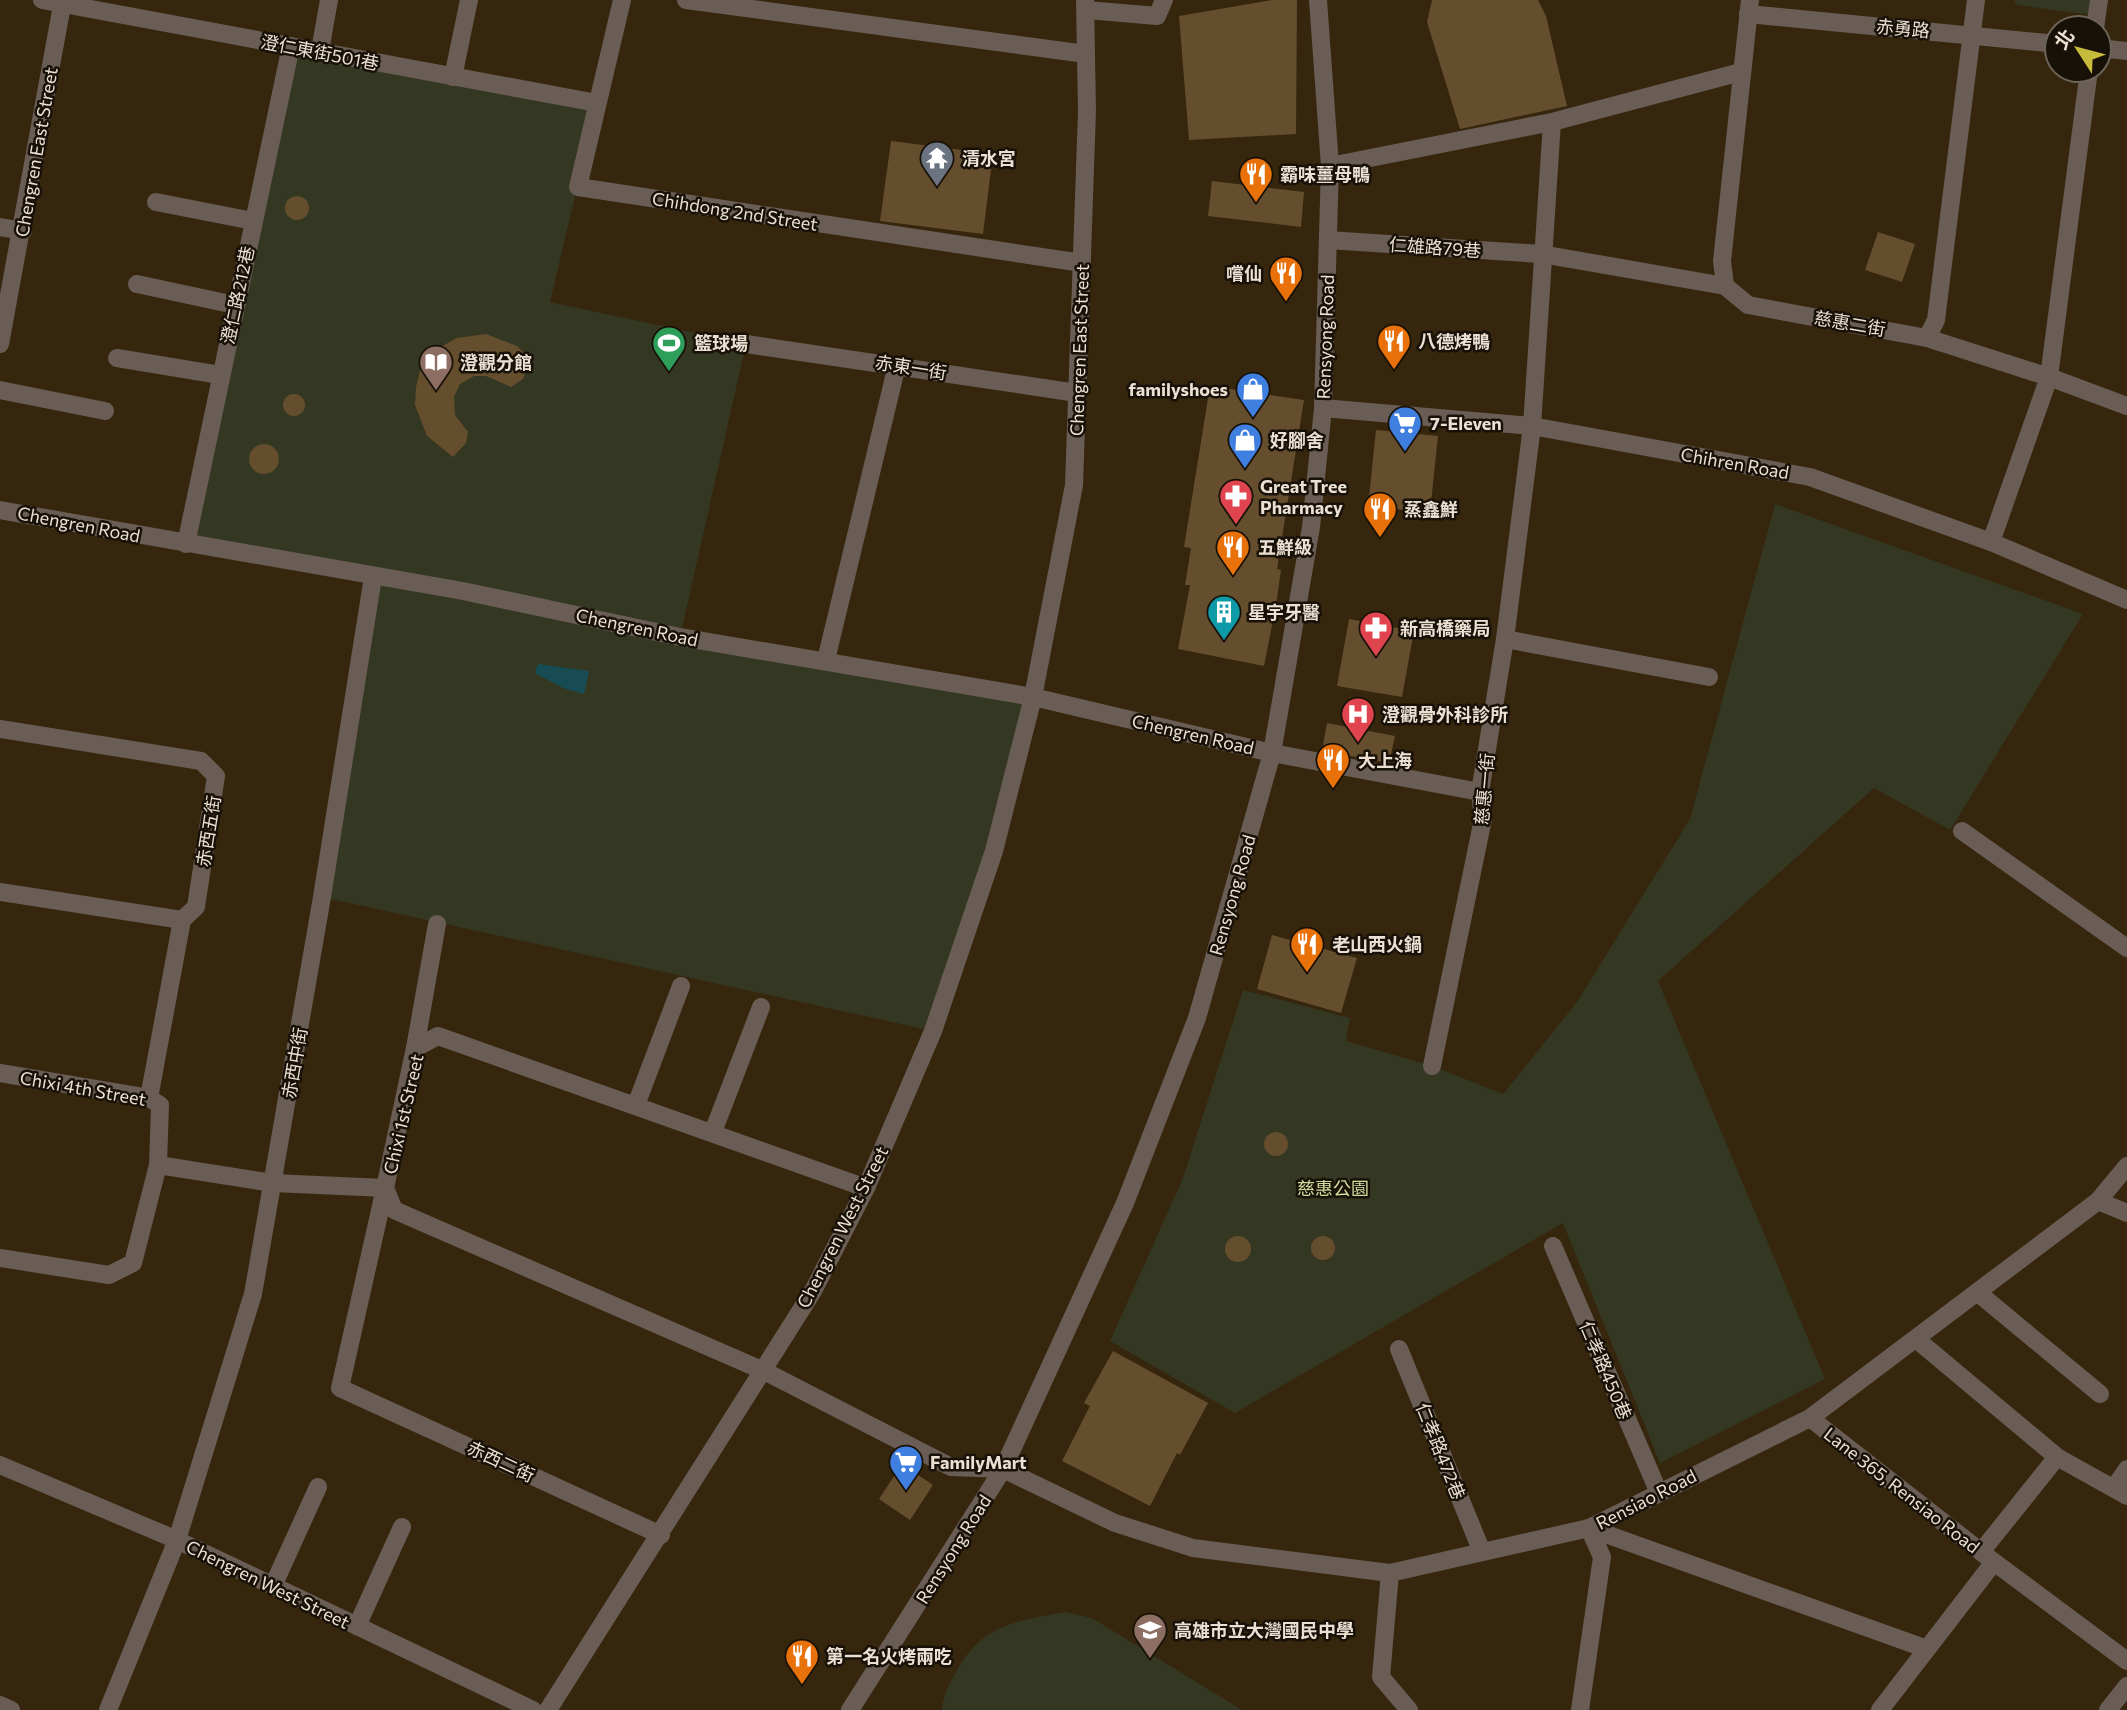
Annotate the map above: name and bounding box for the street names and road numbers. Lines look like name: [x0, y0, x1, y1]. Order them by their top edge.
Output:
street label: 赤勇路: [1875, 15, 1931, 41]
street label: 澄仁東街501巷: [259, 30, 381, 74]
street label: Chengren East Street: [10, 65, 62, 239]
street label: Chihdong 2nd Street: [651, 187, 819, 235]
street label: 仁雄路79巷: [1388, 233, 1482, 261]
street label: 澄仁路212巷: [216, 244, 258, 346]
street label: Chengren East Street: [1065, 264, 1093, 436]
street label: Rensyong Road: [1312, 274, 1338, 400]
street label: 慈惠二街: [1813, 306, 1887, 340]
street label: 赤東一街: [874, 351, 948, 383]
street label: Chihren Road: [1679, 443, 1791, 483]
street label: Chengren Road: [16, 501, 142, 547]
street label: Chengren Road: [574, 603, 700, 651]
street label: Chengren Road: [1130, 709, 1256, 759]
street label: 慈惠一街: [1470, 752, 1498, 826]
street label: 赤西五街: [192, 794, 224, 868]
street label: Rensyong Road: [1204, 832, 1260, 958]
street label: 赤西中街: [277, 1026, 311, 1100]
street label: Chixi 1st Street: [379, 1052, 427, 1176]
street label: Chixi 4th Street: [18, 1066, 148, 1110]
street label: Chengren West Street: [792, 1142, 892, 1312]
street label: 仁孝路450巷: [1575, 1317, 1637, 1423]
street label: 仁孝路472巷: [1412, 1400, 1470, 1502]
street label: Lane 365, Rensiao Road: [1820, 1422, 1984, 1558]
street label: 赤西二街: [464, 1436, 538, 1486]
street label: Rensiao Road: [1592, 1464, 1700, 1534]
street label: Rensyong Road: [911, 1490, 995, 1608]
street label: Chengren West Street: [183, 1535, 353, 1633]

